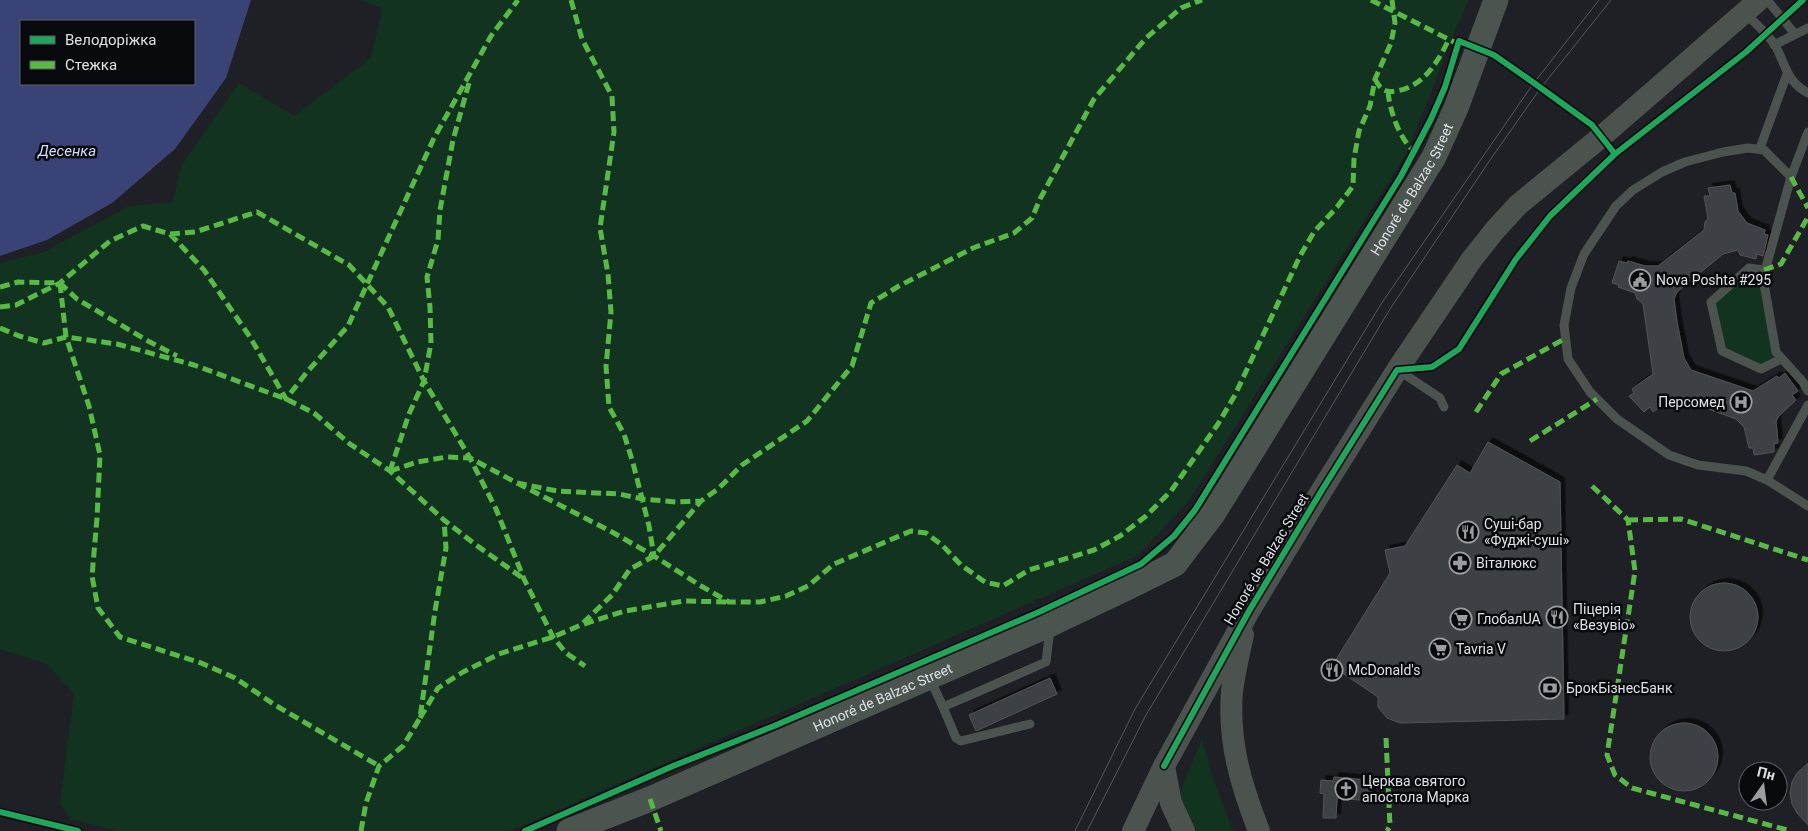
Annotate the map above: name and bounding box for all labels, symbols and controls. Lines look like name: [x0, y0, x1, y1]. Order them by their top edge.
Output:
legend: [20, 20, 195, 85]
text: Велодоріжка: [65, 31, 156, 49]
text: Стежка: [65, 56, 117, 74]
street label: Honoré de Balzac Street: [1367, 120, 1456, 258]
water label: Десенка: [37, 142, 96, 160]
public building icon: Nova Poshta #295: [1628, 268, 1652, 292]
place label: Nova Poshta #295: [1656, 272, 1771, 288]
hospital icon: Персомед: [1729, 390, 1753, 414]
place label: Персомед: [1658, 394, 1726, 410]
street label: Honoré de Balzac Street: [1221, 490, 1312, 627]
place label: Суші-бар «Фуджі-суші»: [1484, 516, 1570, 548]
restaurant icon: Суші-бар «Фуджі-суші»: [1456, 520, 1480, 544]
pharmacy icon: Віталюкс: [1448, 551, 1472, 575]
place label: Віталюкс: [1476, 555, 1537, 571]
place label: Піцерія «Везувіо»: [1573, 601, 1636, 633]
restaurant icon: Піцерія «Везувіо»: [1545, 605, 1569, 629]
supermarket icon: ГлобалUA: [1449, 607, 1473, 631]
place label: ГлобалUA: [1477, 611, 1541, 627]
supermarket icon: Tavria V: [1428, 637, 1452, 661]
place label: Tavria V: [1456, 641, 1506, 657]
restaurant icon: McDonald's: [1320, 658, 1344, 682]
street label: Honoré de Balzac Street: [811, 660, 955, 735]
place label: McDonald's: [1348, 662, 1421, 678]
bank icon: БрокБізнесБанк: [1538, 676, 1562, 700]
place label: БрокБізнесБанк: [1566, 680, 1673, 696]
north arrow: [1738, 761, 1788, 811]
text: Пн: [1756, 763, 1777, 783]
place label: Церква святого апостола Марка: [1362, 773, 1469, 805]
church icon: Церква святого апостола Марка: [1334, 777, 1358, 801]

